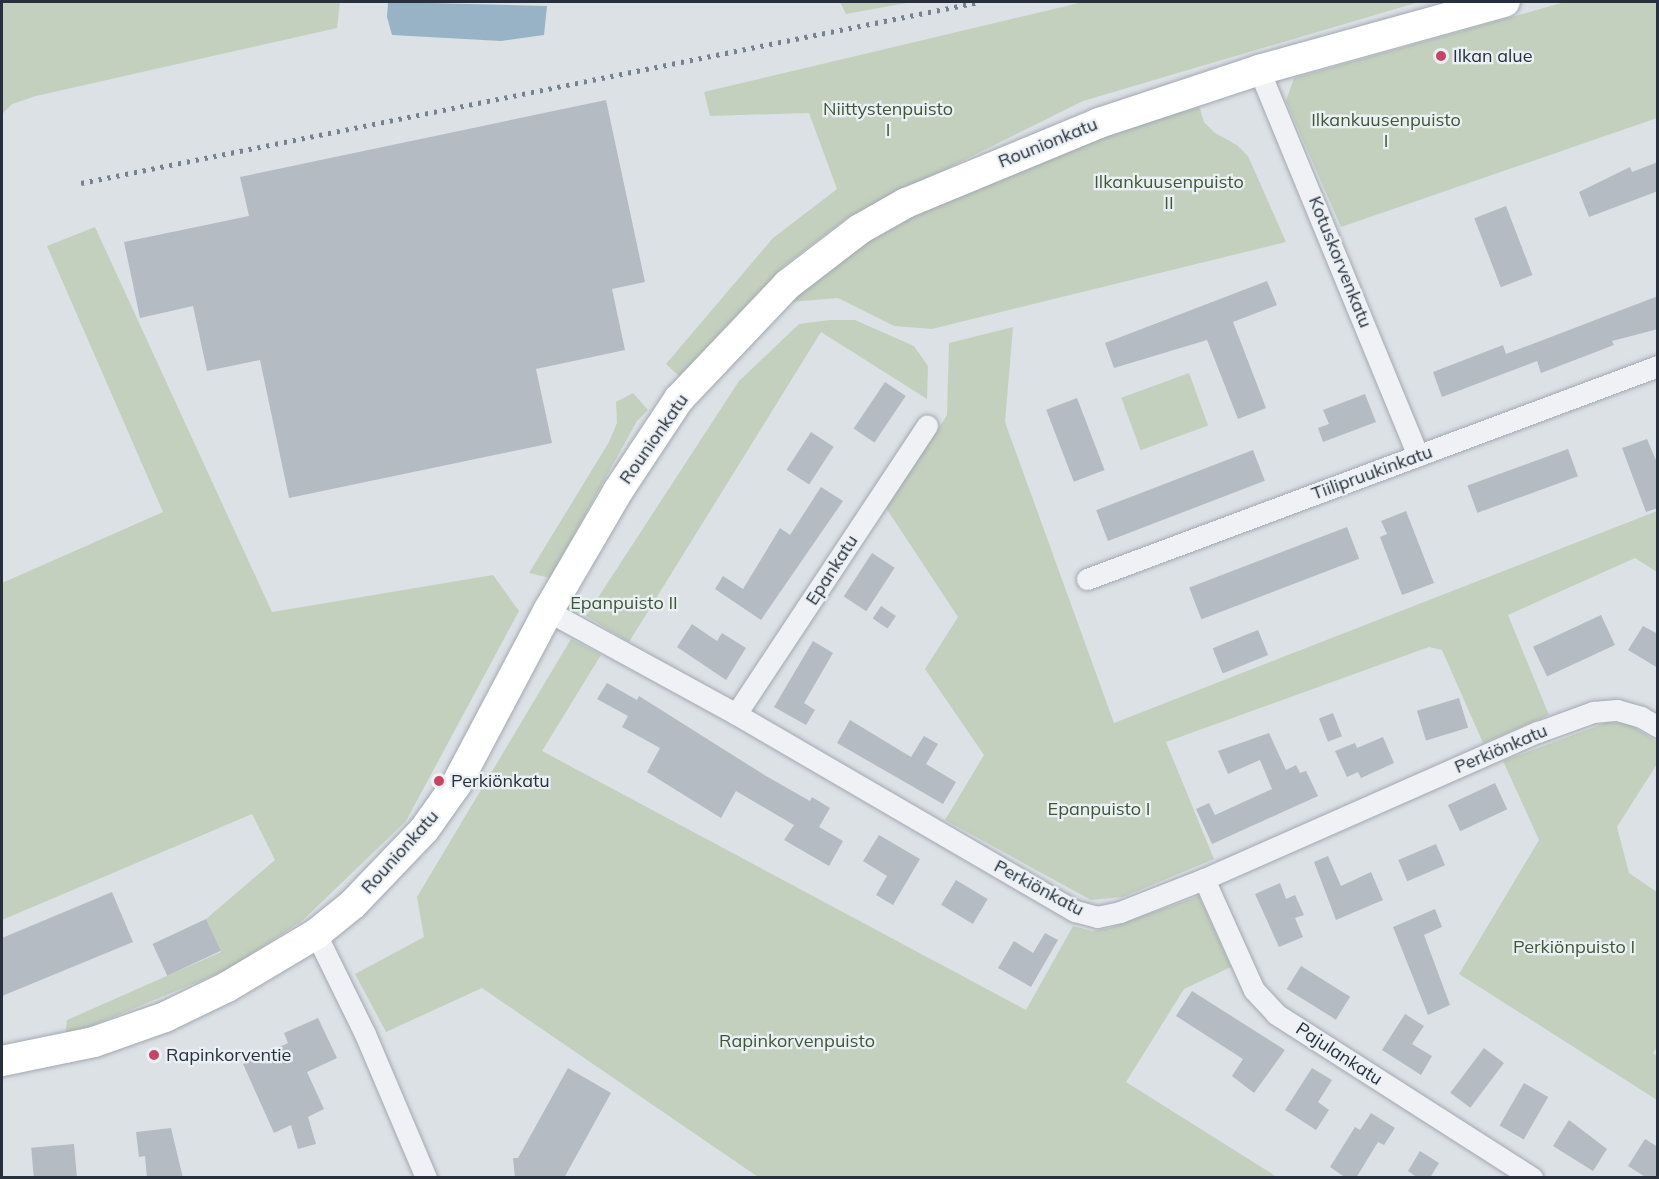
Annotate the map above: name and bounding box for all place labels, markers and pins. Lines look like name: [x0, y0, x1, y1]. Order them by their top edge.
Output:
place label: Ilkan alue: [1453, 45, 1532, 67]
marker: Ilkan alue: [1434, 49, 1448, 63]
place label: Perkiönkatu: [451, 770, 550, 792]
marker: Perkiönkatu: [432, 774, 446, 788]
place label: Rapinkorventie: [166, 1044, 291, 1066]
marker: Rapinkorventie: [147, 1048, 161, 1062]

